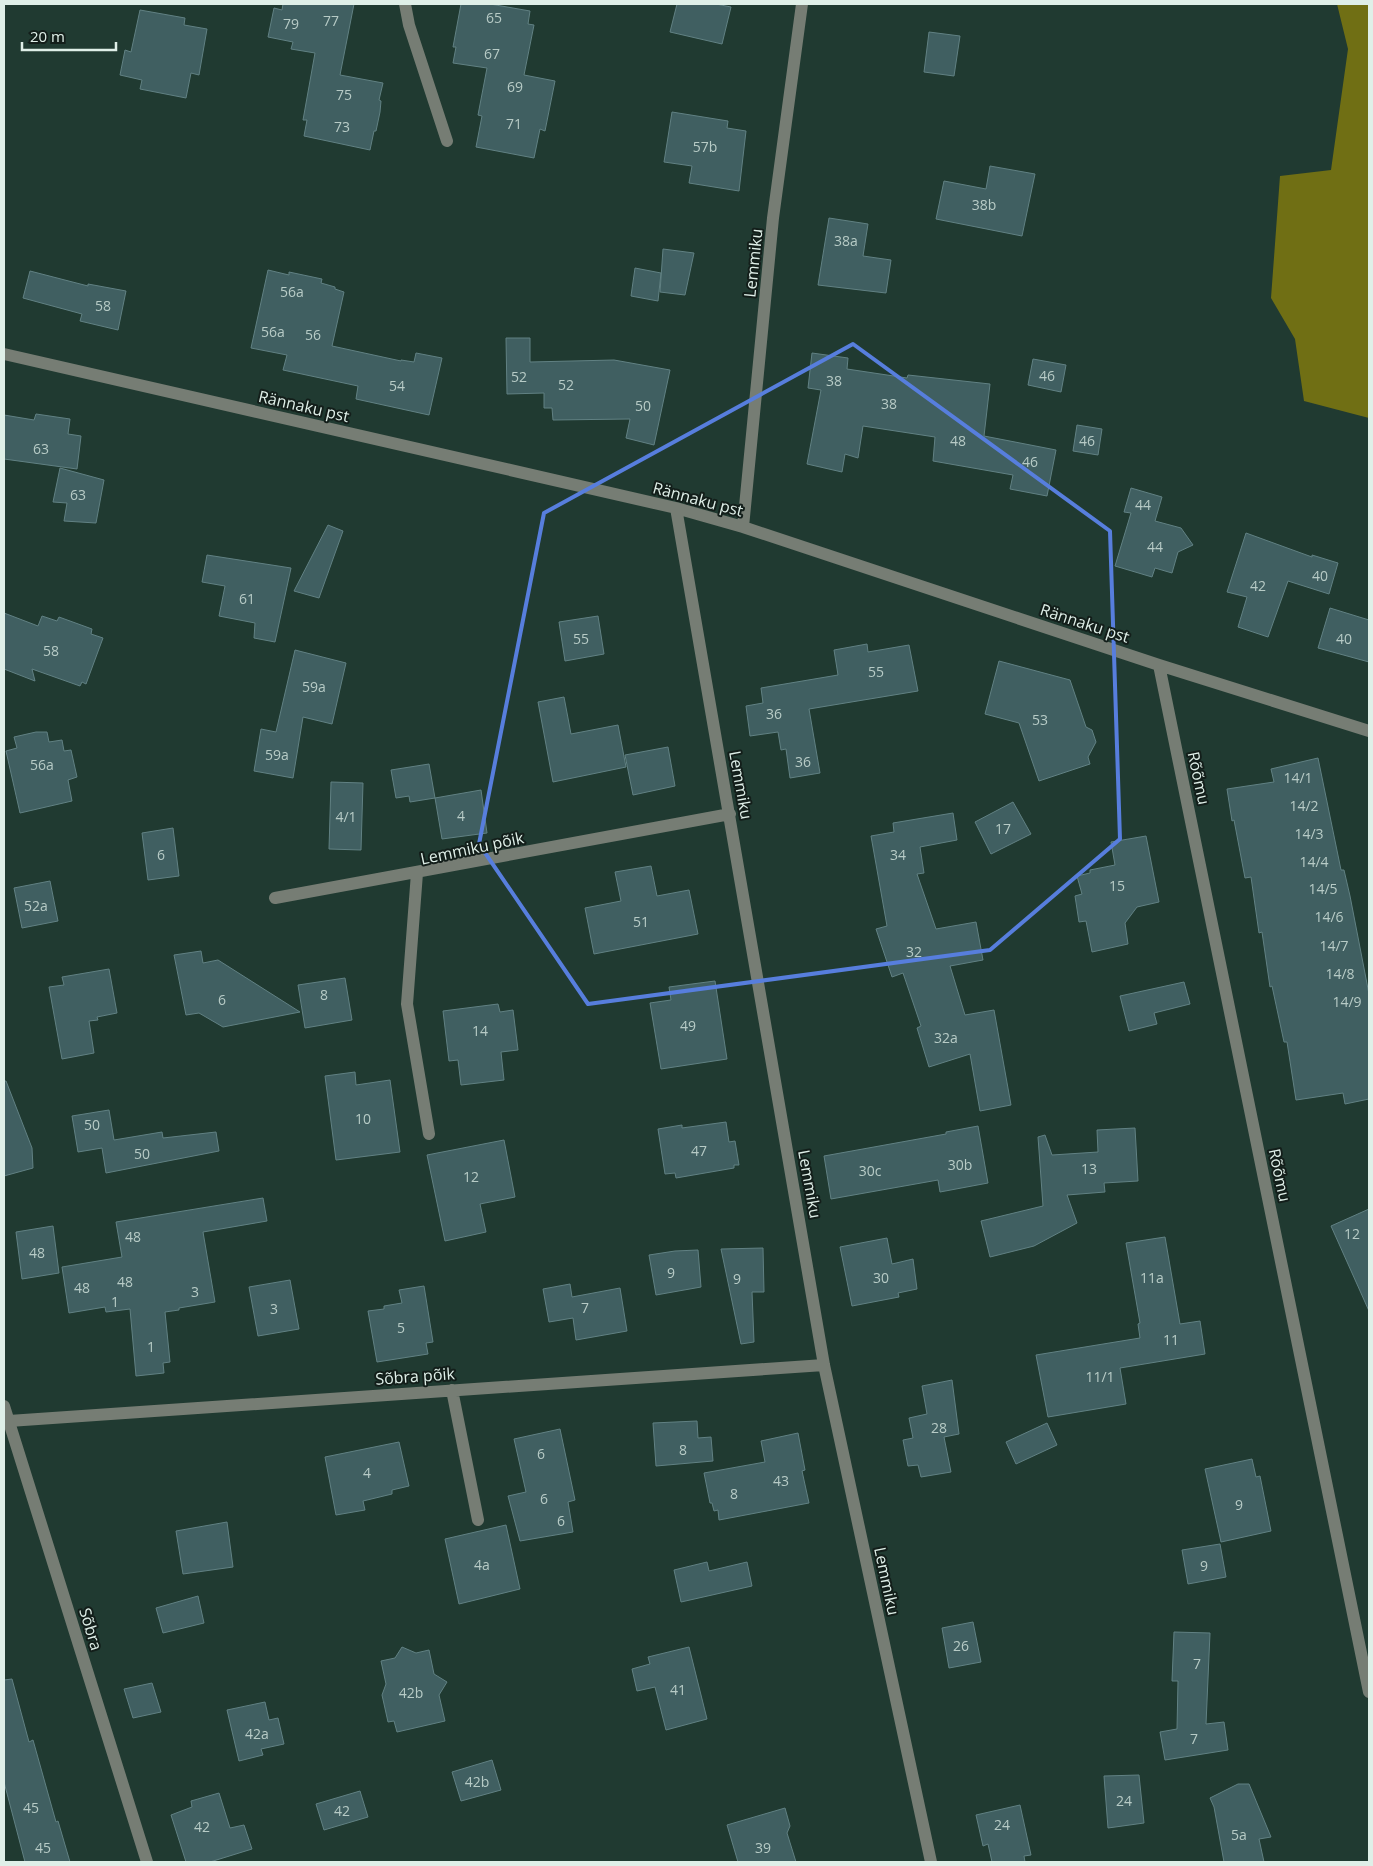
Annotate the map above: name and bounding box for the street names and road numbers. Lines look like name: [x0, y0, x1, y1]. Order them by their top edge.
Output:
street label: Lemmiku: [738, 227, 768, 299]
street label: Rännaku pst: [256, 385, 352, 427]
street label: Rännaku pst: [650, 476, 746, 522]
street label: Rännaku pst: [1037, 598, 1133, 648]
street label: Lemmiku: [724, 749, 758, 821]
street label: Rõõmu: [1183, 749, 1215, 807]
street label: Lemmiku põik: [418, 826, 526, 870]
street label: Rõõmu: [1264, 1146, 1296, 1204]
street label: Lemmiku: [793, 1148, 827, 1220]
street label: Sõbra põik: [375, 1362, 456, 1390]
street label: Lemmiku: [869, 1545, 905, 1617]
street label: Sõbra: [74, 1605, 108, 1653]

